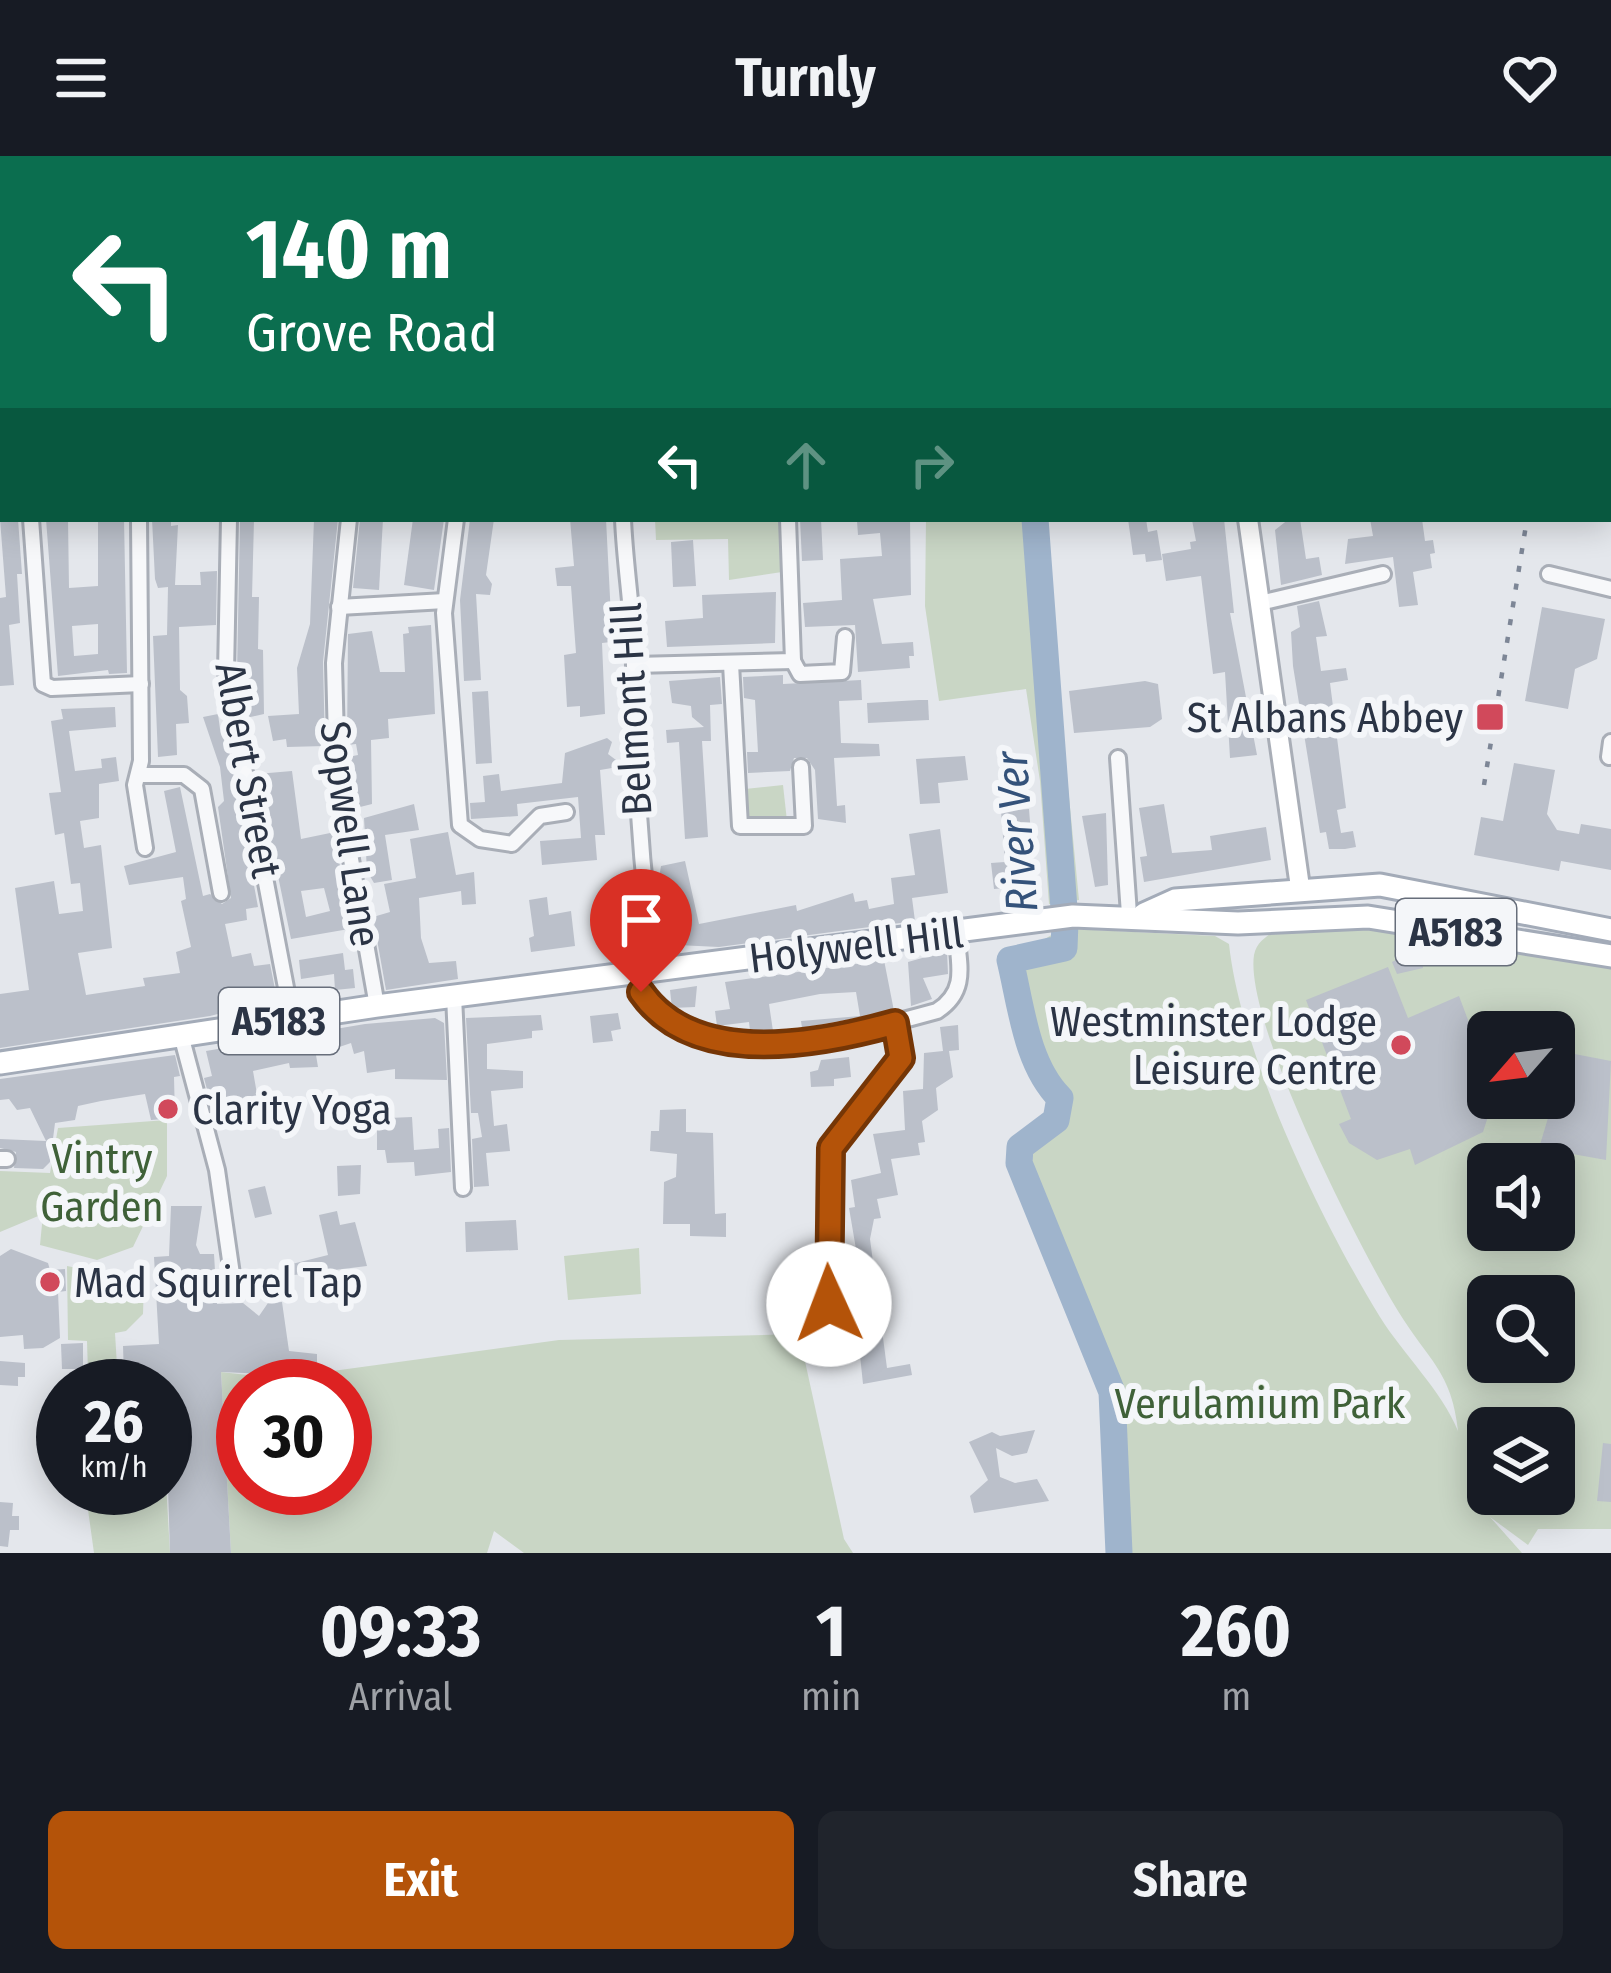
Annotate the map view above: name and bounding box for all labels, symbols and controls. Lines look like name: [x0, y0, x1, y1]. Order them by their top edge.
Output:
icon: menu: [48, 45, 114, 111]
icon: heart: [1497, 45, 1563, 111]
text: Turnly: [735, 46, 876, 110]
text: 140 m: [246, 199, 452, 300]
icon: left: [48, 204, 204, 360]
text: Grove Road: [246, 301, 498, 365]
icon: left: [647, 432, 713, 498]
icon: ahead: [773, 432, 839, 498]
icon: right: [899, 432, 965, 498]
street label: Belmont Hill: [601, 601, 663, 817]
street label: Albert Street: [204, 659, 292, 882]
place label: St Albans Abbey: [1187, 693, 1463, 743]
marker: St Albans Abbey: [1474, 701, 1506, 733]
street label: Sopwell Lane: [309, 718, 391, 950]
water label: River Ver: [984, 748, 1050, 914]
pin: [590, 869, 692, 992]
icon: arrive: [608, 887, 674, 953]
road number: A5183: [1396, 899, 1516, 965]
street label: Holywell Hill: [746, 908, 966, 984]
road number: A5183: [219, 988, 339, 1054]
place label: Westminster Lodge Leisure Centre: [1050, 997, 1377, 1095]
north arrow: [1467, 1011, 1575, 1119]
map controls: [1467, 1011, 1575, 1515]
marker: Westminster Lodge Leisure Centre: [1388, 1032, 1414, 1058]
place label: Clarity Yoga: [192, 1085, 392, 1135]
marker: Clarity Yoga: [155, 1096, 181, 1122]
park label: Vintry Garden: [40, 1134, 164, 1232]
button: sound: [1467, 1143, 1575, 1251]
position arrow: [766, 1241, 892, 1367]
place label: Mad Squirrel Tap: [74, 1258, 363, 1308]
marker: Mad Squirrel Tap: [37, 1269, 63, 1295]
button: search: [1467, 1275, 1575, 1383]
speed limit sign: 30: [216, 1359, 372, 1515]
park label: Verulamium Park: [1115, 1379, 1406, 1429]
text: 26: [84, 1386, 144, 1458]
button: layers: [1467, 1407, 1575, 1515]
text: km/h: [81, 1449, 147, 1485]
text: 09:33: [320, 1589, 481, 1675]
text: 1: [816, 1589, 846, 1675]
text: 260: [1181, 1589, 1291, 1675]
text: Arrival: [349, 1674, 452, 1720]
text: min: [801, 1674, 861, 1720]
text: m: [1221, 1674, 1251, 1720]
button: Exit: [48, 1811, 794, 1949]
button: Share: [818, 1811, 1563, 1949]

